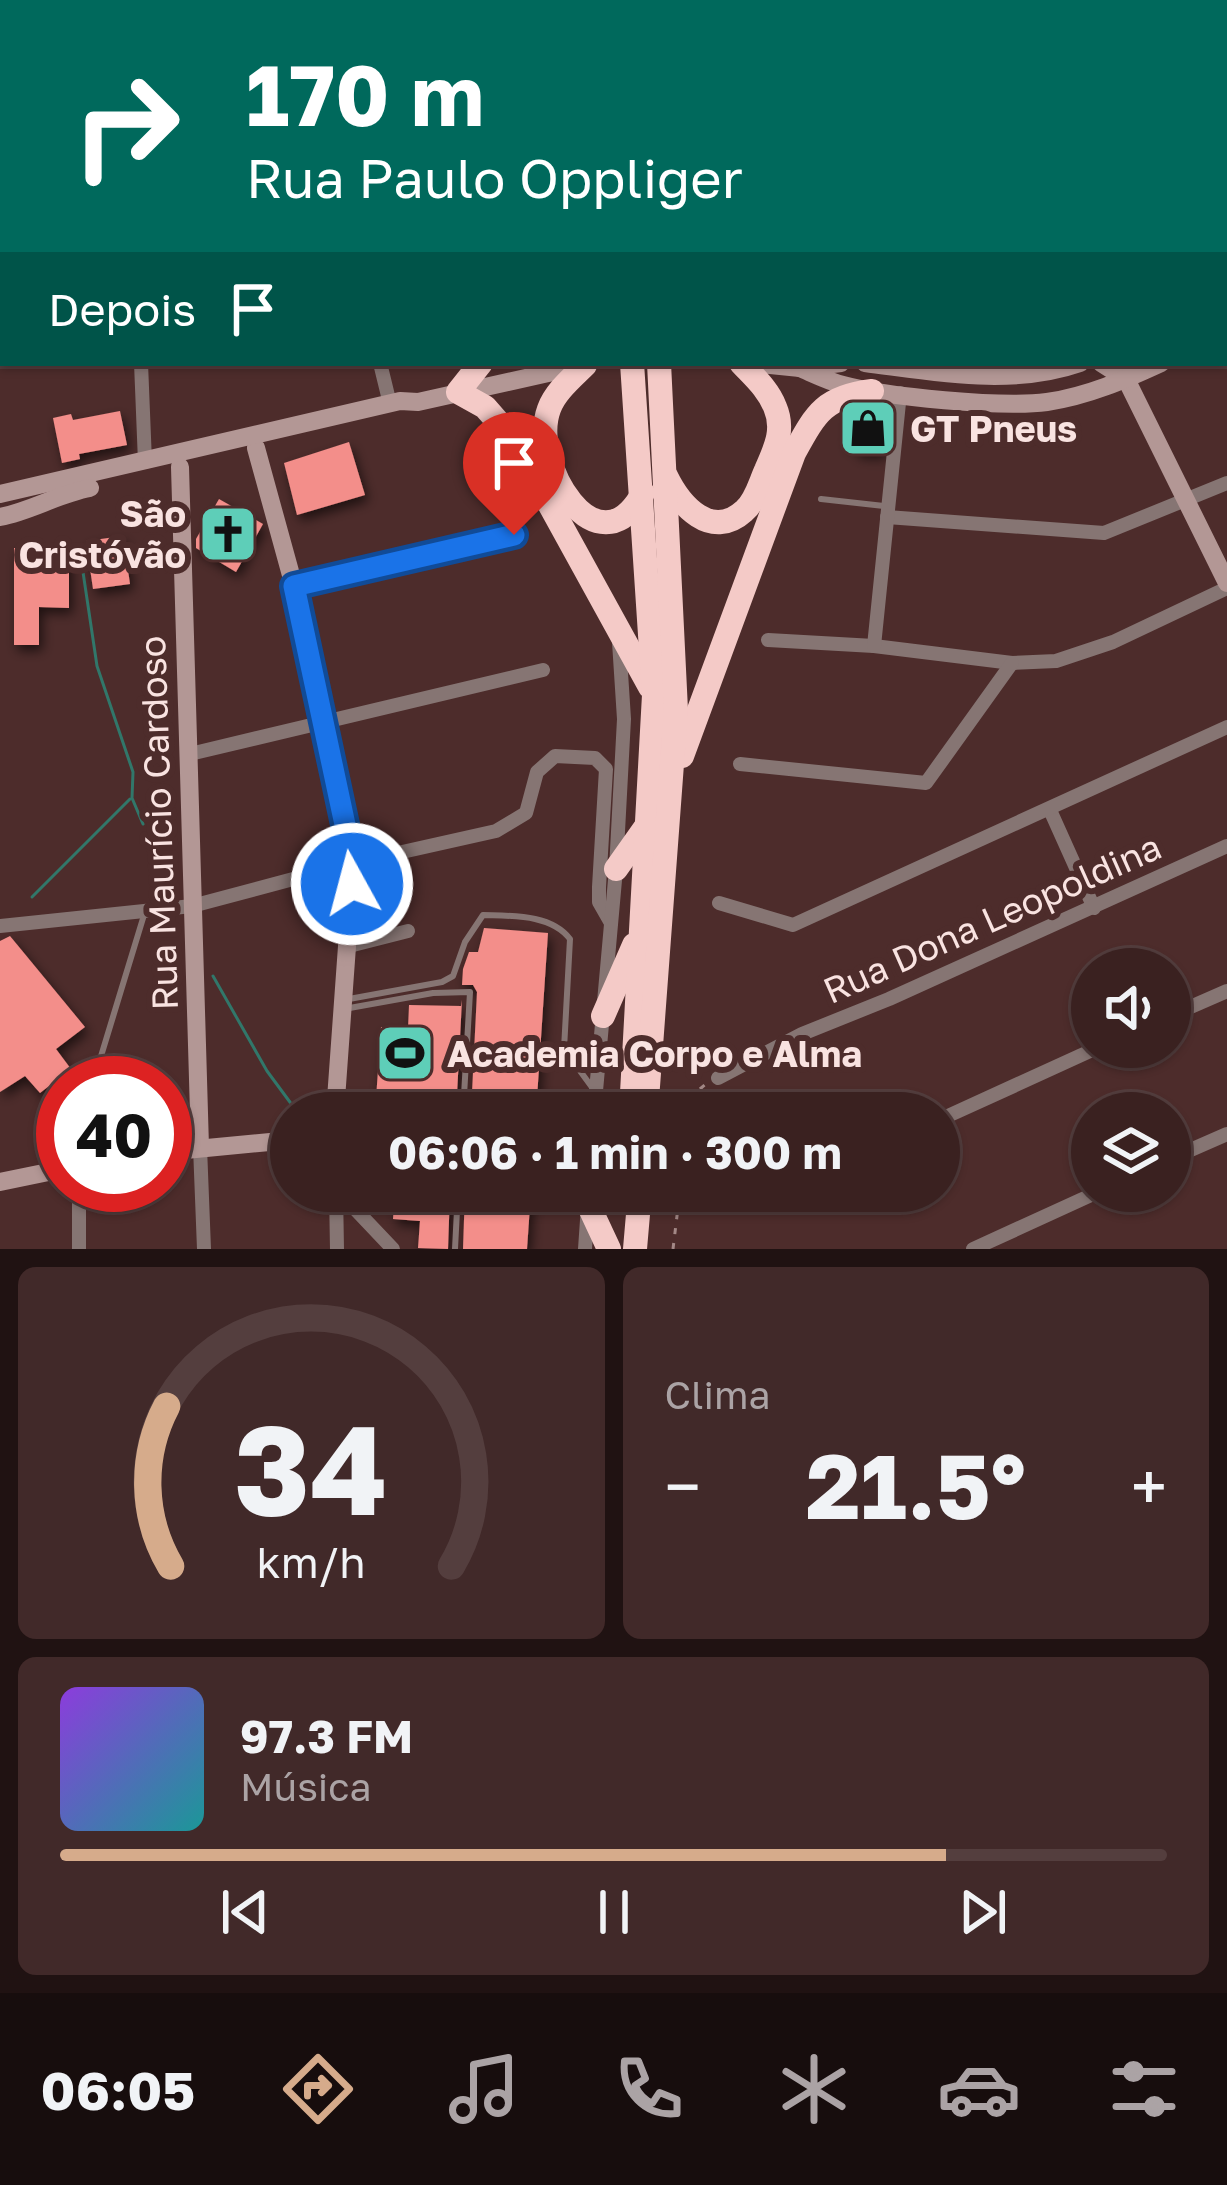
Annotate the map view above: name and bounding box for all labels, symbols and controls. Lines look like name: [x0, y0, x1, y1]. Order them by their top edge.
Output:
text: 170 m: [246, 44, 484, 144]
icon: right: [48, 48, 204, 204]
text: Rua Paulo Oppliger: [246, 145, 743, 210]
icon: arrive: [220, 276, 286, 342]
text: Depois: [48, 282, 196, 336]
shop icon: GT Pneus: [837, 397, 899, 459]
place label: GT Pneus: [910, 407, 1077, 450]
pin: [463, 412, 565, 535]
icon: arrive: [481, 430, 547, 496]
place label: São Cristóvão: [18, 492, 186, 576]
church icon: São Cristóvão: [197, 503, 259, 565]
street label: Rua Maurício Cardoso: [130, 635, 186, 1011]
position arrow: [289, 821, 415, 947]
street label: Rua Dona Leopoldina: [817, 824, 1167, 1012]
map controls: [1071, 948, 1191, 1212]
button: sound: [1071, 948, 1191, 1068]
sports icon: Academia Corpo e Alma: [374, 1022, 436, 1084]
place label: Academia Corpo e Alma: [447, 1032, 862, 1075]
speed limit sign: 40: [36, 1056, 192, 1212]
button: layers: [1071, 1092, 1191, 1212]
text: 06:06 · 1 min · 300 m: [388, 1125, 842, 1179]
text: Clima: [665, 1371, 771, 1418]
text: 34: [234, 1393, 388, 1542]
text: 21.5°: [806, 1431, 1026, 1539]
text: −: [665, 1446, 701, 1526]
text: +: [1131, 1446, 1167, 1526]
text: km/h: [257, 1536, 366, 1587]
text: 97.3 FM: [240, 1709, 413, 1763]
text: Música: [240, 1763, 372, 1810]
icon: previous: [212, 1879, 278, 1945]
icon: pause: [581, 1879, 647, 1945]
icon: next: [950, 1879, 1016, 1945]
icon: directions: [276, 2047, 360, 2131]
icon: music: [442, 2047, 526, 2131]
icon: phone: [607, 2047, 691, 2131]
icon: climate: [772, 2047, 856, 2131]
icon: car: [937, 2047, 1021, 2131]
icon: filters: [1102, 2047, 1186, 2131]
text: 06:05: [41, 2057, 195, 2122]

